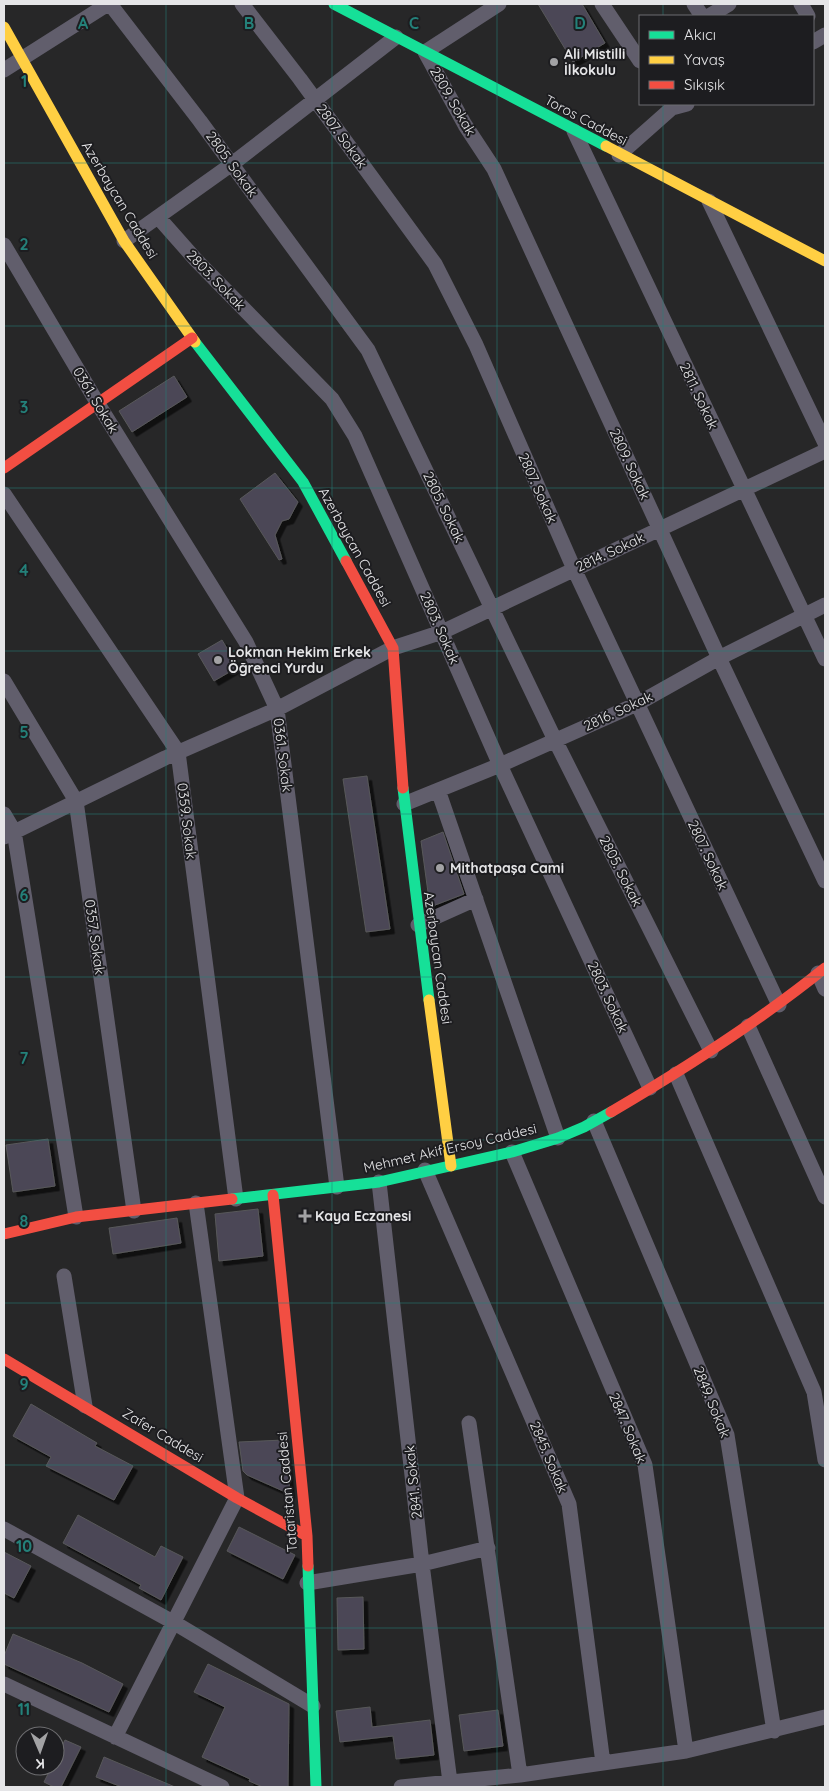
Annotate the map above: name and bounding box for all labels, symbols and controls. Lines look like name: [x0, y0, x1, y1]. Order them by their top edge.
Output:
text: A: [78, 13, 89, 33]
text: B: [244, 13, 254, 33]
text: C: [409, 13, 419, 33]
text: D: [574, 13, 586, 33]
legend: [639, 15, 814, 105]
text: Akıcı: [684, 25, 716, 44]
place label: Ali Mistilli İlkokulu: [564, 45, 625, 79]
text: Yavaş: [684, 50, 725, 69]
marker: Ali Mistilli İlkokulu: [548, 56, 560, 68]
street label: 2809. Sokak: [426, 63, 480, 139]
text: 1: [21, 71, 27, 91]
text: Sıkışık: [684, 75, 725, 94]
street label: Toros Caddesi: [541, 91, 631, 149]
street label: 2807. Sokak: [313, 100, 371, 172]
street label: 2805. Sokak: [202, 128, 262, 200]
street label: Azerbaycan Caddesi: [78, 138, 162, 262]
text: 2: [19, 234, 29, 254]
street label: 2803. Sokak: [183, 246, 249, 314]
street label: 2811. Sokak: [676, 360, 722, 432]
street label: 0361. Sokak: [69, 363, 123, 437]
text: 3: [20, 397, 28, 417]
street label: 2809. Sokak: [606, 425, 654, 503]
street label: 2807. Sokak: [514, 450, 562, 526]
street label: 2805. Sokak: [419, 468, 469, 546]
street label: Azerbaycan Caddesi: [315, 484, 395, 610]
street label: 2814. Sokak: [573, 528, 647, 576]
text: 4: [19, 560, 29, 580]
street label: 2803. Sokak: [416, 589, 464, 667]
place label: Lokman Hekim Erkek Öğrenci Yurdu: [228, 643, 371, 677]
marker: Lokman Hekim Erkek Öğrenci Yurdu: [212, 654, 224, 666]
street label: 2816. Sokak: [581, 687, 655, 735]
street label: 0361. Sokak: [270, 717, 296, 793]
text: 5: [19, 722, 29, 742]
street label: 0359. Sokak: [173, 782, 201, 860]
street label: 2807. Sokak: [684, 817, 732, 893]
street label: 2805. Sokak: [595, 833, 647, 909]
place label: Mithatpaşa Cami: [450, 859, 564, 877]
marker: Mithatpaşa Cami: [434, 862, 446, 874]
text: 6: [20, 885, 29, 905]
street label: Azerbaycan Caddesi: [420, 891, 456, 1025]
street label: 0357. Sokak: [81, 898, 109, 976]
street label: 2803. Sokak: [584, 958, 632, 1036]
text: 7: [20, 1048, 29, 1068]
street label: Mehmet Akif Ersoy Caddesi: [362, 1119, 538, 1177]
place label: Kaya Eczanesi: [315, 1207, 411, 1225]
marker: Kaya Eczanesi: [299, 1210, 311, 1222]
text: 8: [20, 1211, 29, 1231]
street label: 2849. Sokak: [689, 1364, 735, 1440]
text: 9: [19, 1374, 29, 1394]
street label: 2847. Sokak: [605, 1390, 651, 1466]
street label: Zafer Caddesi: [119, 1404, 207, 1466]
street label: 2845. Sokak: [526, 1418, 572, 1496]
street label: Tataristan Caddesi: [273, 1431, 301, 1553]
street label: 2841. Sokak: [400, 1444, 426, 1520]
text: 10: [16, 1536, 32, 1556]
text: 11: [18, 1699, 30, 1719]
north arrow: [15, 1726, 65, 1776]
text: K: [36, 1755, 45, 1773]

